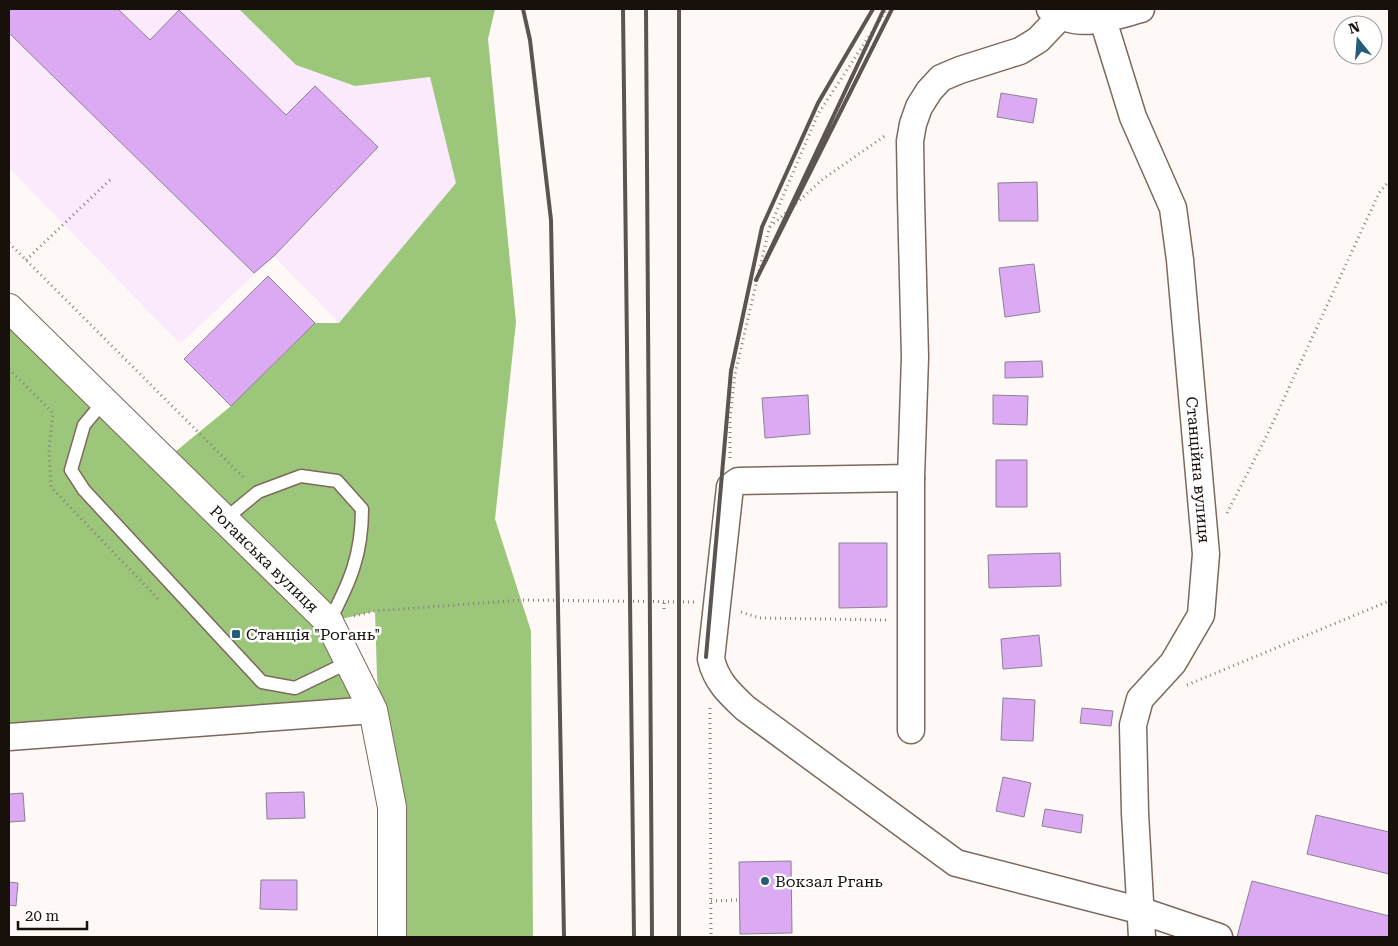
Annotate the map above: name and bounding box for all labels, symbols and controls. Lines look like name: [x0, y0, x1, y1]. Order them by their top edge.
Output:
north arrow: [1333, 15, 1383, 65]
text: N: [1347, 18, 1362, 37]
street label: Станційна вулиця: [1183, 396, 1214, 544]
street label: Роганська вулиця: [206, 501, 323, 616]
place label: Станція "Рогань": [246, 625, 380, 644]
marker: Станція "Рогань": [230, 628, 242, 640]
place label: Вокзал Ргань: [775, 872, 883, 891]
marker: Вокзал Ргань: [759, 875, 771, 887]
scale bar: [18, 898, 86, 930]
text: 20 m: [25, 907, 60, 925]

